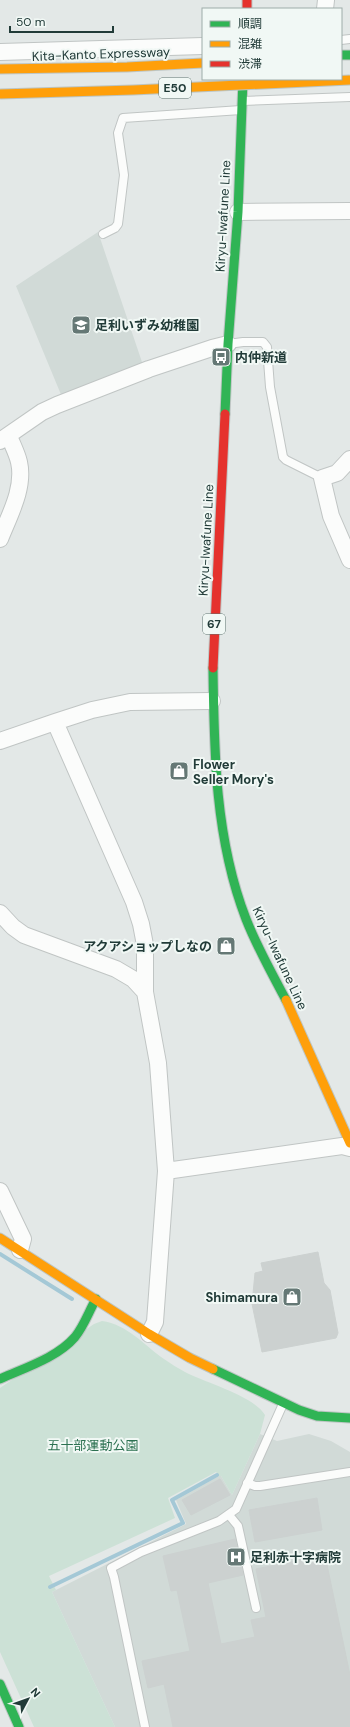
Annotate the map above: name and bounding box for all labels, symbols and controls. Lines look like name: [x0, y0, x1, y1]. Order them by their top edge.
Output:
scale bar: [10, 8, 113, 34]
legend: [202, 8, 342, 80]
text: 50 m: [16, 14, 45, 30]
text: 順調: [238, 16, 262, 32]
text: 混雑: [238, 36, 262, 52]
street label: Kita-Kanto Expressway: [32, 43, 170, 65]
text: 渋滞: [238, 56, 262, 72]
road number: E50: [159, 78, 191, 98]
street label: Kiryu-Iwafune Line: [212, 160, 234, 272]
school or university icon: 足利いずみ幼稚園: [70, 314, 92, 336]
place label: 足利いずみ幼稚園: [95, 317, 199, 334]
bus stop icon: 内仲新道: [210, 346, 232, 368]
place label: 内仲新道: [235, 349, 287, 366]
street label: Kiryu-Iwafune Line: [195, 484, 217, 596]
road number: 67: [203, 614, 225, 634]
place label: Flower Seller Mory's: [193, 756, 274, 788]
shop icon: Flower Seller Mory's: [168, 760, 190, 782]
street label: Kiryu-Iwafune Line: [249, 904, 311, 1012]
shop icon: アクアショップしなの: [215, 935, 237, 957]
place label: アクアショップしなの: [83, 938, 212, 955]
shop icon: Shimamura: [281, 1286, 303, 1308]
place label: Shimamura: [206, 1289, 278, 1306]
park label: 五十部運動公園: [47, 1437, 139, 1454]
hospital icon: 足利赤十字病院: [225, 1546, 247, 1568]
place label: 足利赤十字病院: [250, 1549, 341, 1566]
north arrow: [8, 1679, 48, 1719]
text: N: [28, 1685, 43, 1700]

